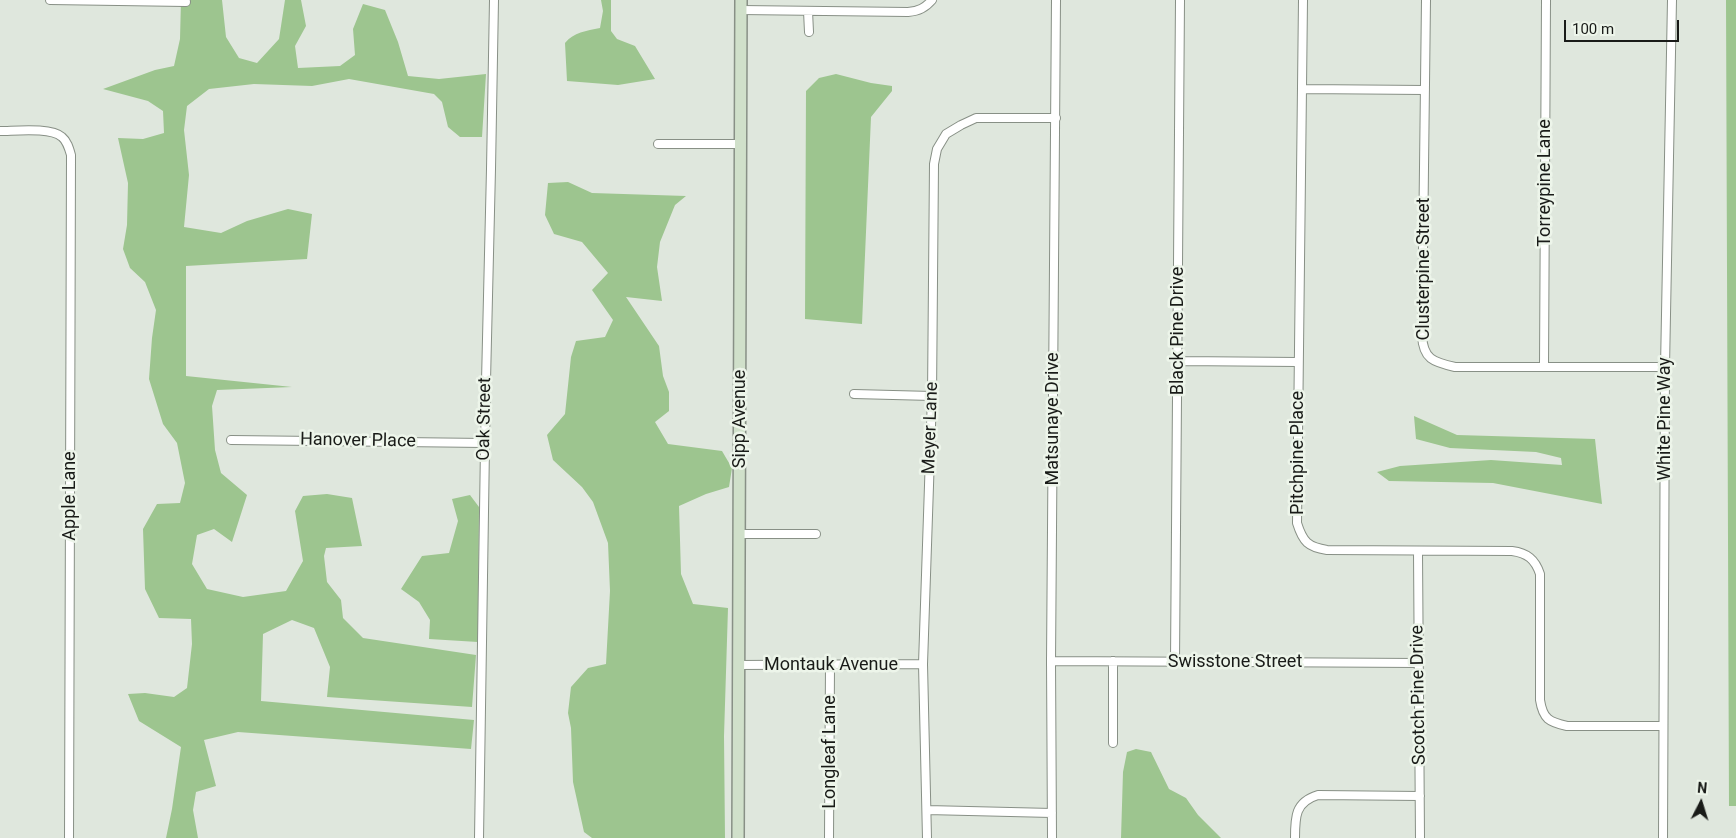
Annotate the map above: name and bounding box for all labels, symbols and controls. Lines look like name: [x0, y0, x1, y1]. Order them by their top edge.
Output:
scale bar: [1566, 10, 1681, 42]
text: 100 m: [1572, 20, 1614, 38]
street label: Torreypine Lane: [1534, 119, 1556, 247]
street label: Clusterpine Street: [1413, 198, 1435, 340]
street label: Black Pine Drive: [1167, 267, 1189, 395]
street label: Matsunaye Drive: [1042, 352, 1064, 486]
street label: White Pine Way: [1654, 357, 1676, 481]
street label: Sipp Avenue: [729, 370, 751, 468]
street label: Oak Street: [473, 377, 497, 461]
street label: Meyer Lane: [919, 381, 943, 475]
street label: Pitchpine Place: [1287, 391, 1309, 515]
street label: Hanover Place: [300, 429, 416, 453]
street label: Apple Lane: [59, 451, 81, 541]
street label: Scotch Pine Drive: [1407, 625, 1431, 765]
street label: Swisstone Street: [1168, 651, 1302, 673]
street label: Montauk Avenue: [764, 654, 898, 676]
street label: Longleaf Lane: [819, 695, 841, 809]
north arrow: [1676, 778, 1726, 828]
text: N: [1697, 780, 1708, 796]

